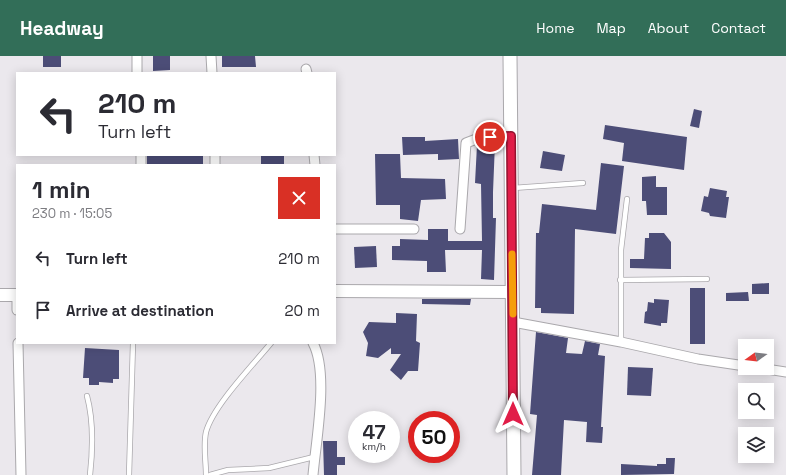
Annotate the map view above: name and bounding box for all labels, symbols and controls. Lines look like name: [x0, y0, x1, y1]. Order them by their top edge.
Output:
text: Headway: [20, 16, 104, 41]
text: Home: [536, 19, 574, 37]
text: Map: [596, 19, 626, 37]
text: About: [648, 19, 689, 37]
text: Contact: [711, 19, 766, 37]
text: 210 m: [98, 85, 176, 121]
icon: left: [32, 88, 84, 140]
text: Turn left: [98, 120, 171, 143]
pin: [473, 120, 507, 154]
icon: arrive: [479, 126, 501, 148]
text: 1 min: [32, 174, 91, 205]
button: close: [278, 177, 320, 219]
text: 230 m · 15:05: [32, 205, 112, 222]
icon: left: [32, 247, 54, 269]
text: Turn left: [66, 249, 128, 268]
text: 210 m: [278, 249, 320, 268]
icon: arrive: [32, 299, 54, 321]
text: Arrive at destination: [66, 301, 214, 320]
text: 20 m: [285, 301, 320, 320]
north arrow: [738, 339, 774, 375]
map controls: [738, 339, 774, 463]
button: search: [738, 383, 774, 419]
position arrow: [492, 393, 534, 435]
speed limit sign: 50: [408, 411, 460, 463]
text: 47: [363, 419, 385, 445]
button: layers: [738, 427, 774, 463]
text: km/h: [362, 440, 386, 453]

